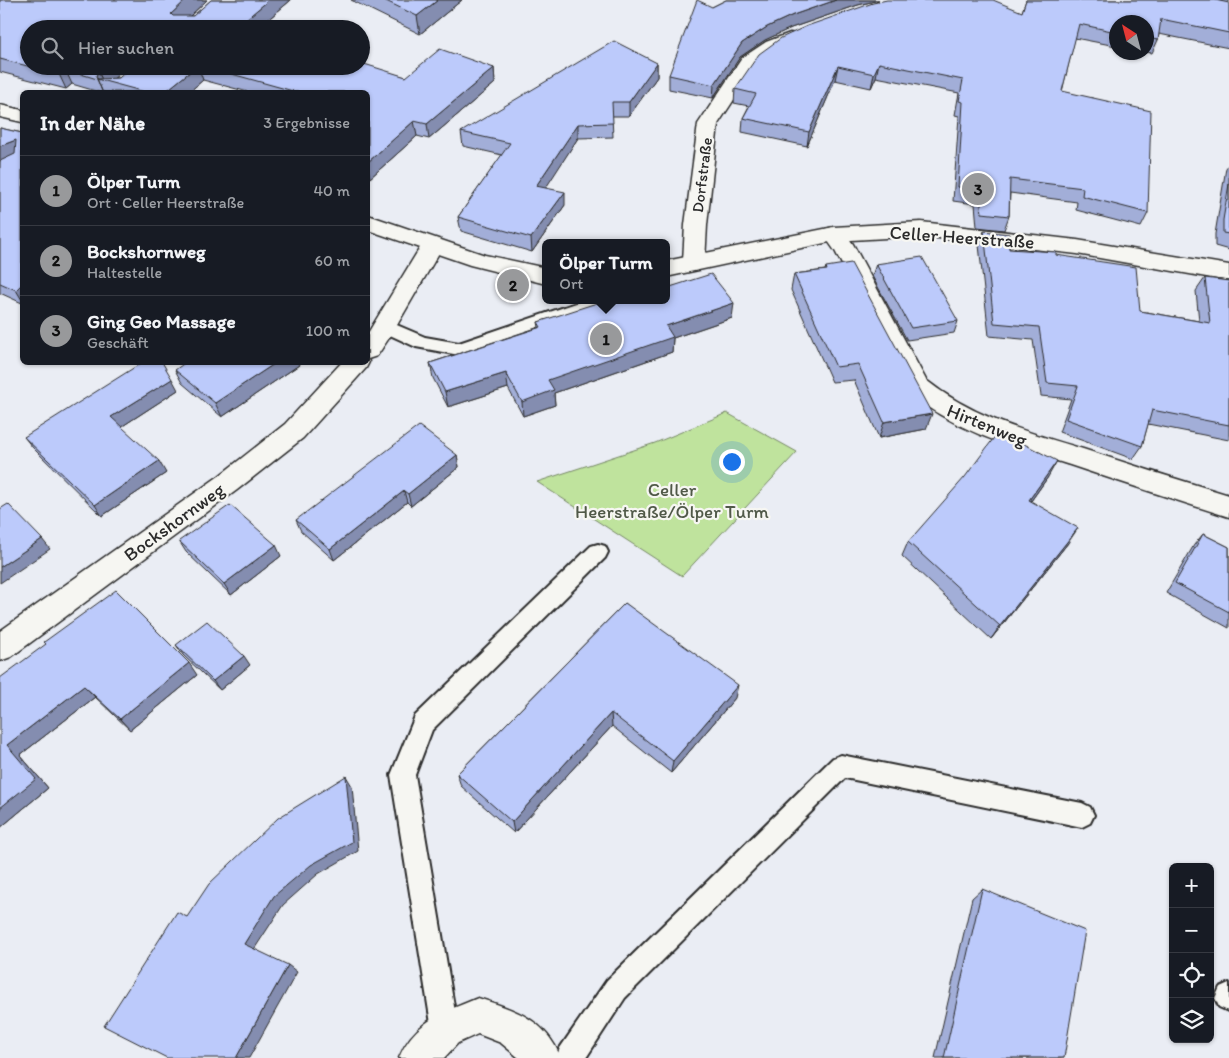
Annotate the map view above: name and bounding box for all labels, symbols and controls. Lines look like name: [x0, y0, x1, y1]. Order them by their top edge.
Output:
north arrow: [1109, 15, 1154, 60]
search box: [20, 20, 370, 75]
icon: search: [38, 34, 66, 62]
text: Hier suchen: [78, 36, 174, 59]
text: In der Nähe: [40, 110, 145, 135]
text: 3 Ergebnisse: [263, 113, 350, 132]
street label: Dorfstraße: [688, 136, 716, 214]
text: Ölper Turm: [87, 170, 180, 193]
pin: 3: [962, 170, 994, 208]
text: 1: [52, 181, 60, 200]
text: 40 m: [313, 181, 350, 200]
text: Ort · Celler Heerstraße: [87, 193, 244, 212]
street label: Celler Heerstraße: [889, 220, 1035, 254]
popup: [542, 239, 670, 304]
text: Bockshornweg: [87, 240, 206, 263]
text: 2: [52, 251, 60, 270]
text: 60 m: [315, 251, 350, 270]
text: Ölper Turm: [559, 251, 653, 274]
text: Haltestelle: [87, 263, 162, 282]
pin: 2: [497, 266, 529, 304]
text: Ort: [559, 274, 583, 293]
text: Ging Geo Massage: [87, 310, 236, 333]
pin: 1: [590, 320, 622, 358]
text: 3: [52, 321, 60, 340]
text: 100 m: [306, 321, 350, 340]
text: Geschäft: [87, 333, 149, 352]
street label: Hirtenweg: [944, 399, 1031, 452]
your location: [719, 449, 745, 475]
street label: Bockshornweg: [119, 478, 229, 566]
park label: Celler Heerstraße/Ölper Turm: [575, 478, 770, 523]
map controls: [1169, 863, 1214, 1043]
button: +: [1169, 863, 1214, 908]
button: −: [1169, 908, 1214, 953]
button: locate: [1169, 953, 1214, 998]
button: layers: [1169, 998, 1214, 1043]

